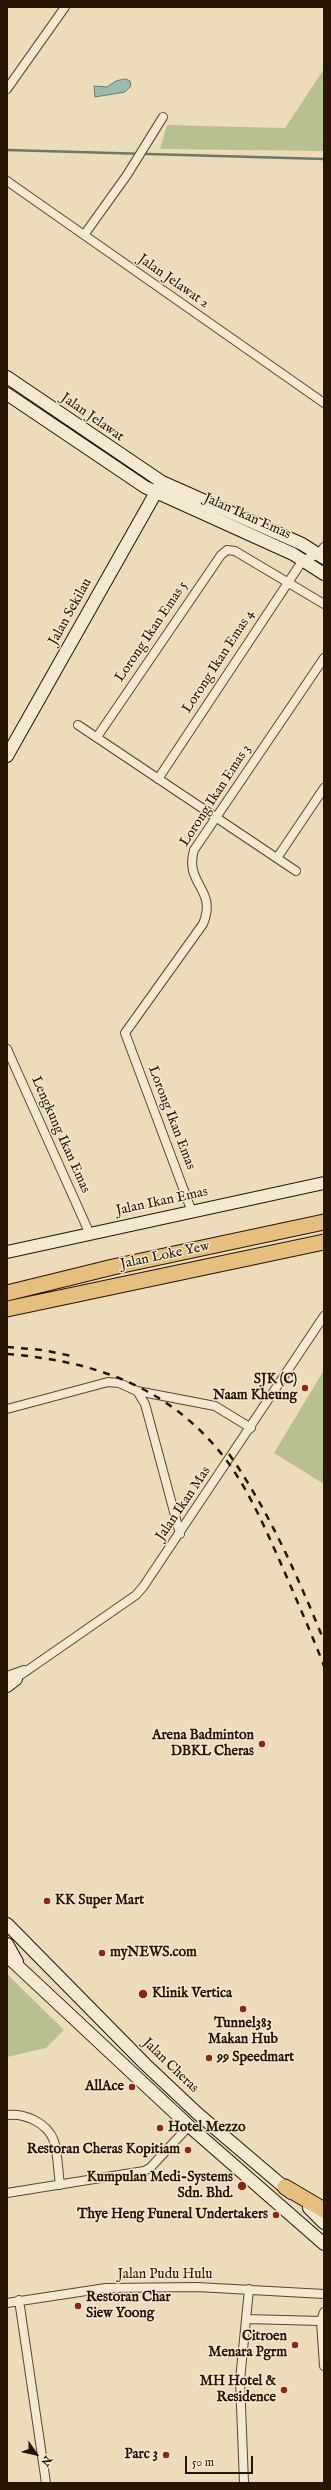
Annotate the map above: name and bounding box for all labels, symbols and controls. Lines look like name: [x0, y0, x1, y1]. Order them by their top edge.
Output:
street label: Jalan Jelawat 2: [134, 251, 212, 313]
street label: Jalan Jelawat: [57, 390, 127, 446]
street label: Jalan Ikan Emas: [201, 490, 293, 544]
street label: Jalan Sekilau: [46, 576, 96, 648]
street label: Lorong Ikan Emas 5: [112, 578, 192, 686]
street label: Lorong Ikan Emas 4: [179, 607, 259, 717]
street label: Lorong Ikan Emas 3: [177, 742, 255, 850]
street label: Lorong Ikan Emas: [143, 1064, 199, 1172]
street label: Lengkung Ikan Emas: [27, 1074, 93, 1196]
street label: Jalan Ikan Emas: [115, 1184, 209, 1220]
street label: Jalan Loke Yew: [119, 1238, 211, 1274]
place label: SJK (C) Naam Kheung: [213, 1372, 297, 1404]
marker: SJK (C) Naam Kheung: [300, 1383, 310, 1393]
street label: Jalan Ikan Mas: [153, 1464, 215, 1544]
place label: Arena Badminton DBKL Cheras: [152, 1728, 254, 1760]
marker: Arena Badminton DBKL Cheras: [257, 1739, 267, 1749]
place label: KK Super Mart: [55, 1893, 144, 1909]
marker: KK Super Mart: [42, 1896, 52, 1906]
place label: myNEWS.com: [110, 1945, 197, 1961]
marker: myNEWS.com: [97, 1948, 107, 1958]
place label: Klinik Vertica: [152, 1986, 232, 2002]
marker: Klinik Vertica: [137, 1988, 149, 2000]
marker: Tunnel383 Makan Hub: [238, 2004, 248, 2014]
place label: Tunnel383 Makan Hub: [208, 2016, 278, 2048]
street label: Jalan Cheras: [138, 2035, 202, 2097]
place label: 99 Speedmart: [217, 2050, 294, 2066]
marker: 99 Speedmart: [204, 2053, 214, 2063]
place label: AllAce: [85, 2079, 124, 2095]
marker: AllAce: [127, 2082, 137, 2092]
place label: Hotel Mezzo: [168, 2120, 245, 2136]
marker: Hotel Mezzo: [155, 2123, 165, 2133]
place label: Restoran Cheras Kopitiam: [27, 2142, 180, 2158]
marker: Restoran Cheras Kopitiam: [183, 2145, 193, 2155]
place label: Kumpulan Medi-Systems Sdn. Bhd.: [87, 2170, 233, 2202]
marker: Kumpulan Medi-Systems Sdn. Bhd.: [236, 2180, 248, 2192]
place label: Thye Heng Funeral Undertakers: [77, 2207, 268, 2223]
marker: Thye Heng Funeral Undertakers: [271, 2210, 281, 2220]
street label: Jalan Pudu Hulu: [117, 2267, 213, 2283]
place label: Restoran Char Siew Yoong: [86, 2290, 171, 2322]
marker: Restoran Char Siew Yoong: [73, 2301, 83, 2311]
place label: Citroen Menara Pgrm: [208, 2329, 287, 2362]
marker: Citroen Menara Pgrm: [290, 2340, 300, 2350]
place label: MH Hotel & Residence: [200, 2374, 276, 2406]
marker: MH Hotel & Residence: [279, 2385, 289, 2395]
north arrow: [16, 2434, 56, 2474]
place label: Parc 3: [125, 2447, 158, 2463]
scale bar: [187, 2448, 255, 2474]
marker: Parc 3: [161, 2450, 171, 2460]
text: N: [37, 2453, 54, 2469]
text: 50 m: [192, 2455, 214, 2470]

